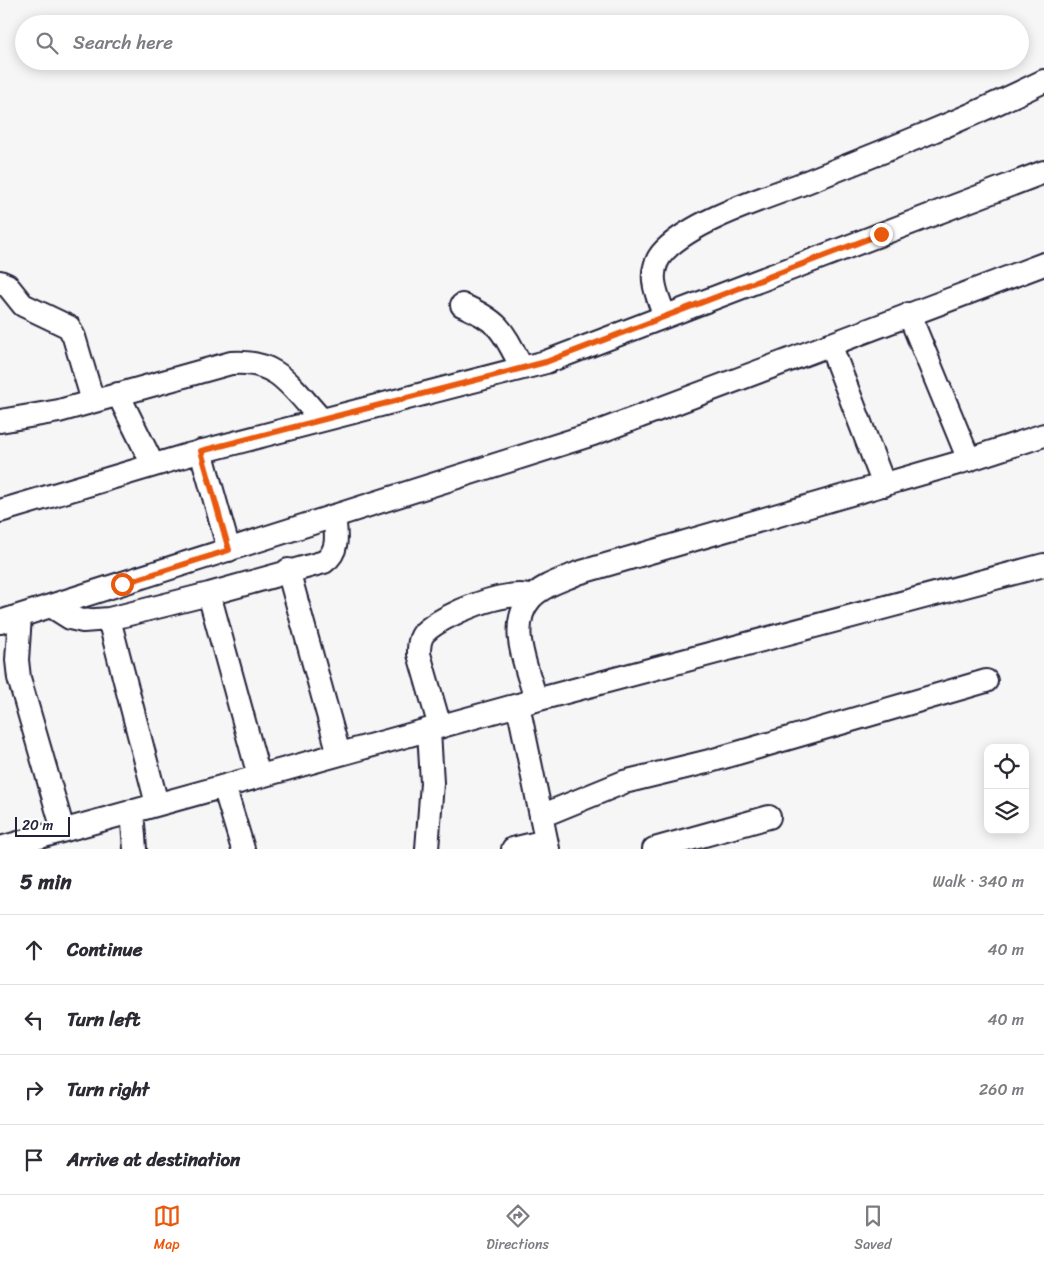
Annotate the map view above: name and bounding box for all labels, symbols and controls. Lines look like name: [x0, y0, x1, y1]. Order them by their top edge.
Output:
search box: [15, 15, 1029, 70]
text: Search here: [73, 26, 173, 59]
icon: search: [33, 29, 61, 57]
route end: [870, 223, 893, 246]
route start: [111, 573, 134, 596]
map controls: [984, 744, 1029, 834]
button: locate: [984, 744, 1029, 789]
button: layers: [984, 789, 1029, 834]
text: 20 m: [22, 813, 53, 838]
scale bar: [15, 814, 70, 837]
text: 5 min: [20, 863, 72, 901]
text: Walk · 340 m: [933, 867, 1024, 896]
text: Continue: [67, 933, 143, 966]
text: 40 m: [987, 935, 1024, 964]
icon: ahead: [20, 936, 48, 964]
text: Turn left: [67, 1003, 140, 1036]
text: 40 m: [987, 1005, 1024, 1034]
icon: left: [20, 1006, 48, 1034]
text: Turn right: [67, 1073, 149, 1106]
text: 260 m: [979, 1075, 1024, 1104]
icon: right: [20, 1076, 48, 1104]
text: Arrive at destination: [67, 1143, 240, 1176]
icon: arrive: [20, 1146, 48, 1174]
tab: Map: [153, 1202, 181, 1257]
tab: Directions: [486, 1202, 549, 1257]
tab: Saved: [854, 1202, 891, 1257]

